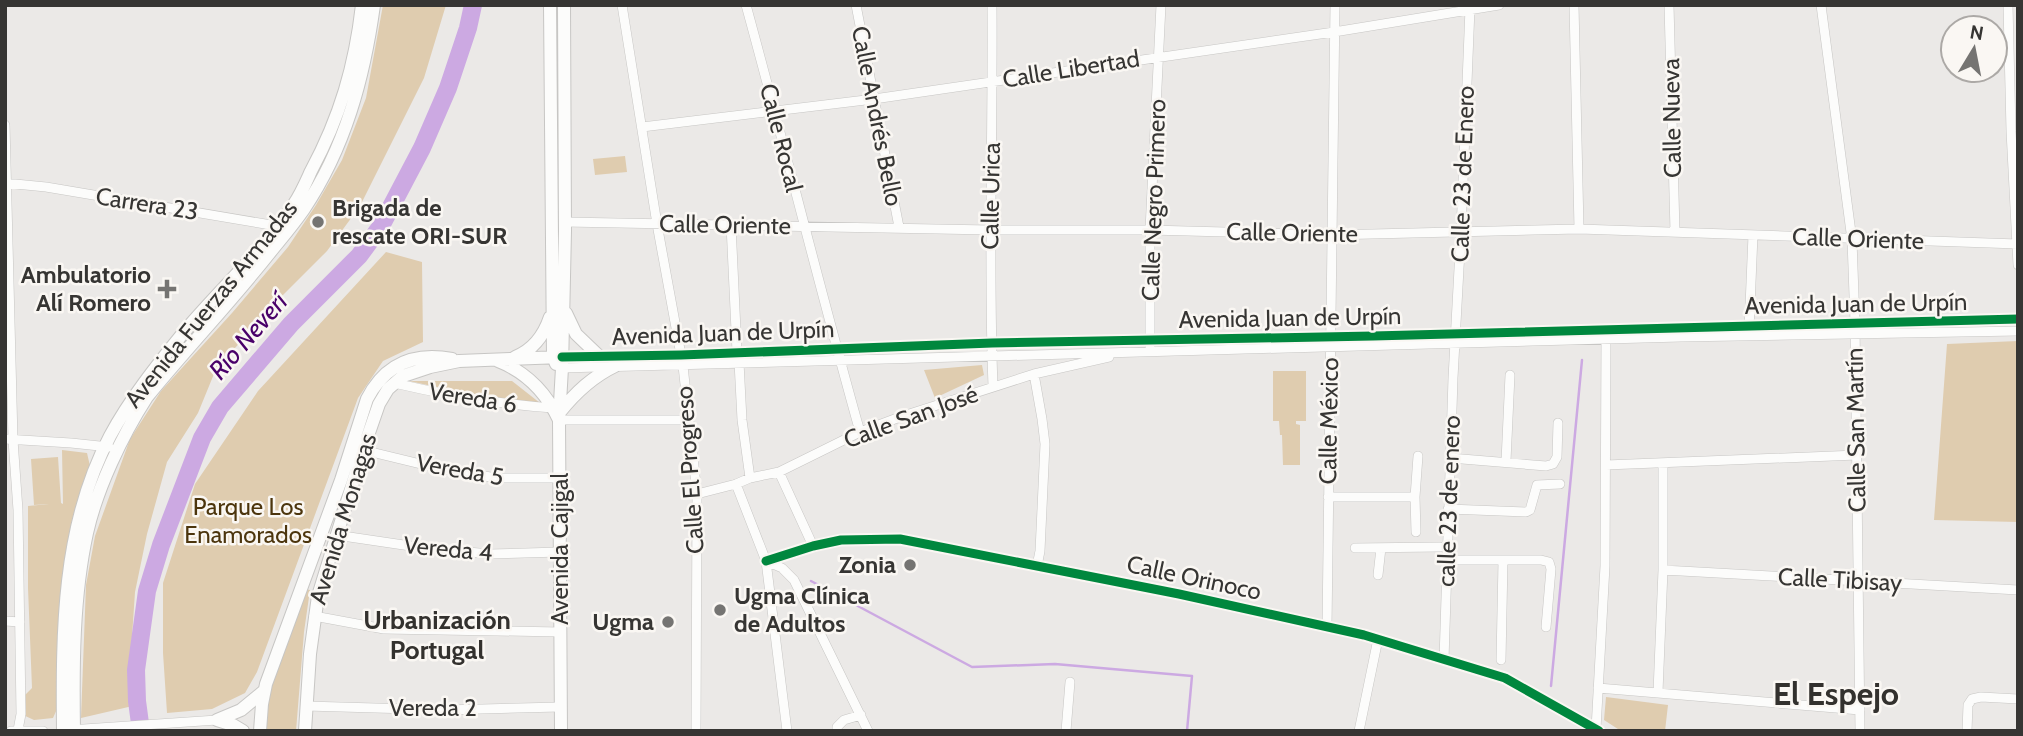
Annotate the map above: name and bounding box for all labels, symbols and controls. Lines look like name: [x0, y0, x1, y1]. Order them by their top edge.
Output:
north arrow: [1939, 14, 2009, 84]
text: N: [1968, 20, 1985, 45]
street label: Calle Andrés Bello: [846, 23, 909, 208]
street label: Calle Libertad: [1000, 43, 1142, 94]
street label: Calle Nueva: [1656, 57, 1687, 178]
street label: Calle Rocal: [754, 81, 809, 195]
street label: Calle 23 de Enero: [1445, 85, 1480, 263]
street label: Calle Negro Primero: [1135, 99, 1172, 301]
street label: Calle Urica: [975, 142, 1006, 250]
street label: Carrera 23: [94, 181, 200, 226]
place label: Brigada de rescate ORI-SUR: [332, 193, 507, 250]
street label: Avenida Fuerzas Armadas: [118, 194, 303, 413]
street label: Calle Oriente: [659, 209, 791, 240]
marker: Brigada de rescate ORI-SUR: [310, 214, 326, 230]
street label: Calle Oriente: [1226, 217, 1358, 248]
street label: Calle Oriente: [1792, 222, 1924, 255]
place label: Ambulatorio Alí Romero: [21, 260, 151, 317]
marker: Ambulatorio Alí Romero: [157, 279, 177, 299]
water label: Río Neverí: [202, 284, 296, 386]
street label: Avenida Juan de Urpín: [1744, 287, 1968, 320]
street label: Avenida Juan de Urpín: [1178, 301, 1402, 334]
street label: Avenida Juan de Urpín: [611, 314, 835, 351]
street label: Calle San Martín: [1840, 347, 1871, 513]
street label: Calle México: [1313, 357, 1344, 485]
street label: Vereda 6: [427, 376, 519, 419]
street label: Calle San José: [840, 379, 982, 454]
street label: Calle El Progreso: [669, 385, 710, 555]
street label: calle 23 de enero: [1431, 415, 1466, 587]
street label: Avenida Monagas: [303, 430, 382, 608]
street label: Vereda 5: [414, 448, 506, 491]
street label: Avenida Cajigal: [545, 473, 574, 625]
park label: Parque Los Enamorados: [184, 492, 312, 549]
street label: Vereda 4: [402, 530, 494, 567]
street label: Calle Orinoco: [1124, 549, 1264, 606]
place label: Zonia: [839, 550, 896, 579]
marker: Zonia: [902, 557, 918, 573]
street label: Calle Tibisay: [1777, 562, 1903, 597]
place label: Ugma Clínica de Adultos: [734, 581, 870, 638]
marker: Ugma Clínica de Adultos: [712, 602, 728, 618]
district label: Urbanización Portugal: [363, 604, 511, 666]
place label: Ugma: [592, 607, 654, 636]
marker: Ugma: [660, 614, 676, 630]
district label: El Espejo: [1773, 674, 1899, 713]
street label: Vereda 2: [389, 693, 477, 722]

